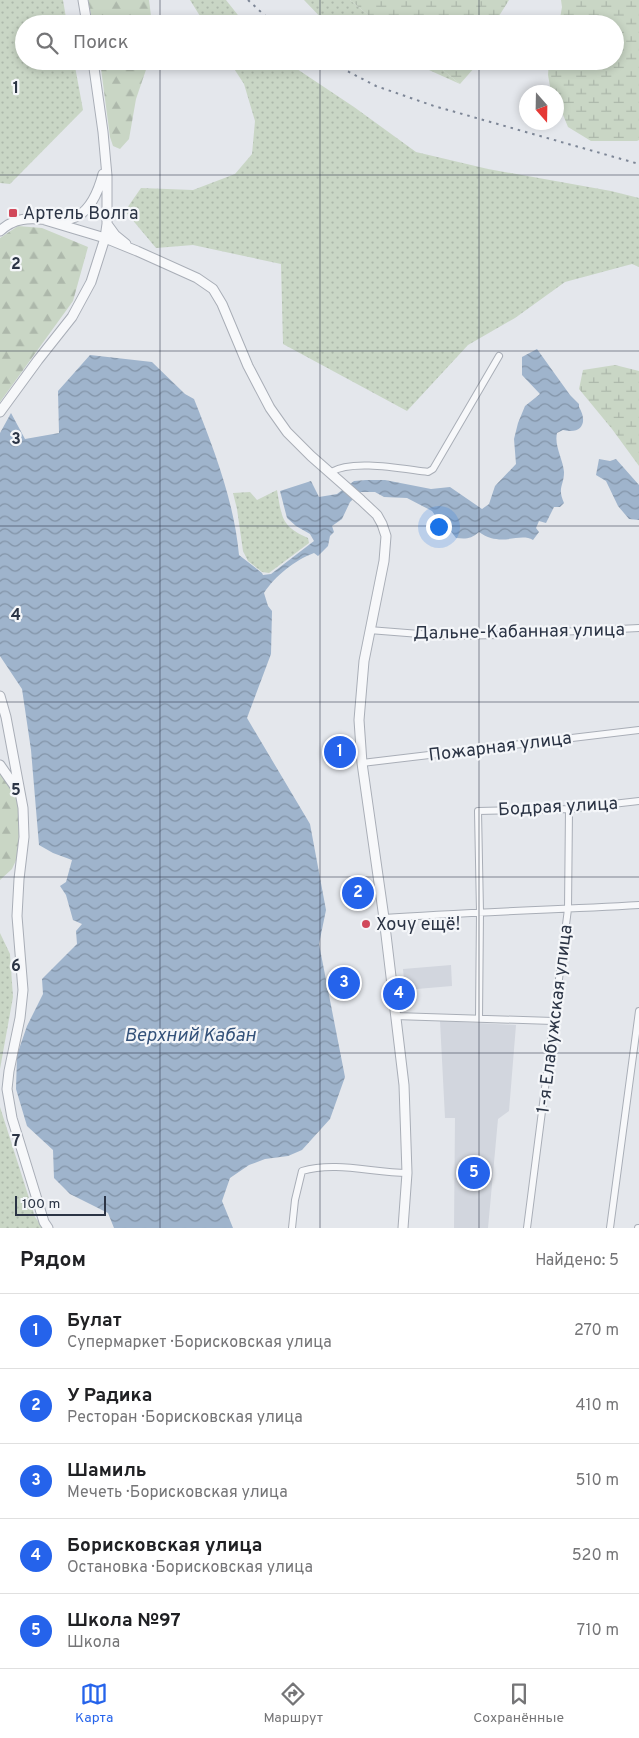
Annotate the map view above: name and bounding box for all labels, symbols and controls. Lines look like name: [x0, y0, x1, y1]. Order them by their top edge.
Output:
search box: [15, 15, 624, 70]
icon: search: [33, 29, 61, 57]
text: Поиск: [73, 31, 129, 55]
text: 1: [13, 79, 19, 99]
north arrow: [519, 85, 564, 130]
place label: Артель Волга: [23, 203, 138, 226]
marker: Артель Волга: [7, 207, 19, 219]
text: 2: [11, 255, 21, 275]
text: 3: [11, 430, 21, 450]
your location: [426, 514, 452, 540]
text: 4: [11, 606, 21, 626]
street label: Дальне-Кабанная улица: [413, 619, 625, 646]
street label: Пожарная улица: [427, 727, 573, 768]
pin: 1: [324, 733, 356, 771]
text: 5: [11, 781, 21, 801]
street label: Бодрая улица: [497, 793, 619, 822]
pin: 2: [342, 874, 374, 912]
place label: Хочу ещё!: [376, 914, 460, 937]
marker: Хочу ещё!: [360, 918, 372, 930]
street label: 1-я Елабужская улица: [532, 923, 578, 1115]
text: 6: [11, 957, 21, 977]
pin: 3: [328, 964, 360, 1002]
pin: 4: [383, 975, 415, 1013]
water label: Верхний Кабан: [124, 1024, 257, 1048]
text: 7: [12, 1132, 20, 1152]
pin: 5: [458, 1154, 490, 1192]
scale bar: [15, 1193, 106, 1216]
text: 100 m: [22, 1196, 60, 1213]
text: Рядом: [20, 1247, 86, 1274]
text: Найдено: 5: [535, 1251, 619, 1271]
text: Булат: [67, 1309, 122, 1333]
text: 1: [33, 1321, 39, 1341]
text: 270 m: [574, 1321, 619, 1341]
text: Супермаркет · Борисковская улица: [67, 1333, 332, 1353]
text: У Радика: [67, 1384, 152, 1408]
text: 2: [31, 1396, 41, 1416]
text: 410 m: [576, 1396, 619, 1416]
text: Ресторан · Борисковская улица: [67, 1408, 303, 1428]
text: Шамиль: [67, 1459, 147, 1483]
text: 3: [31, 1471, 41, 1491]
text: 510 m: [576, 1471, 619, 1491]
text: Мечеть · Борисковская улица: [67, 1483, 288, 1503]
text: Борисковская улица: [67, 1534, 262, 1558]
text: 4: [31, 1546, 41, 1566]
text: 520 m: [572, 1546, 619, 1566]
text: Остановка · Борисковская улица: [67, 1558, 313, 1578]
text: Школа №97: [67, 1609, 181, 1633]
text: 5: [31, 1621, 41, 1641]
text: 710 m: [577, 1621, 619, 1641]
text: Школа: [67, 1633, 120, 1653]
tab: Карта: [75, 1680, 113, 1727]
tab: Маршрут: [263, 1680, 323, 1727]
tab: Сохранённые: [473, 1680, 564, 1727]

